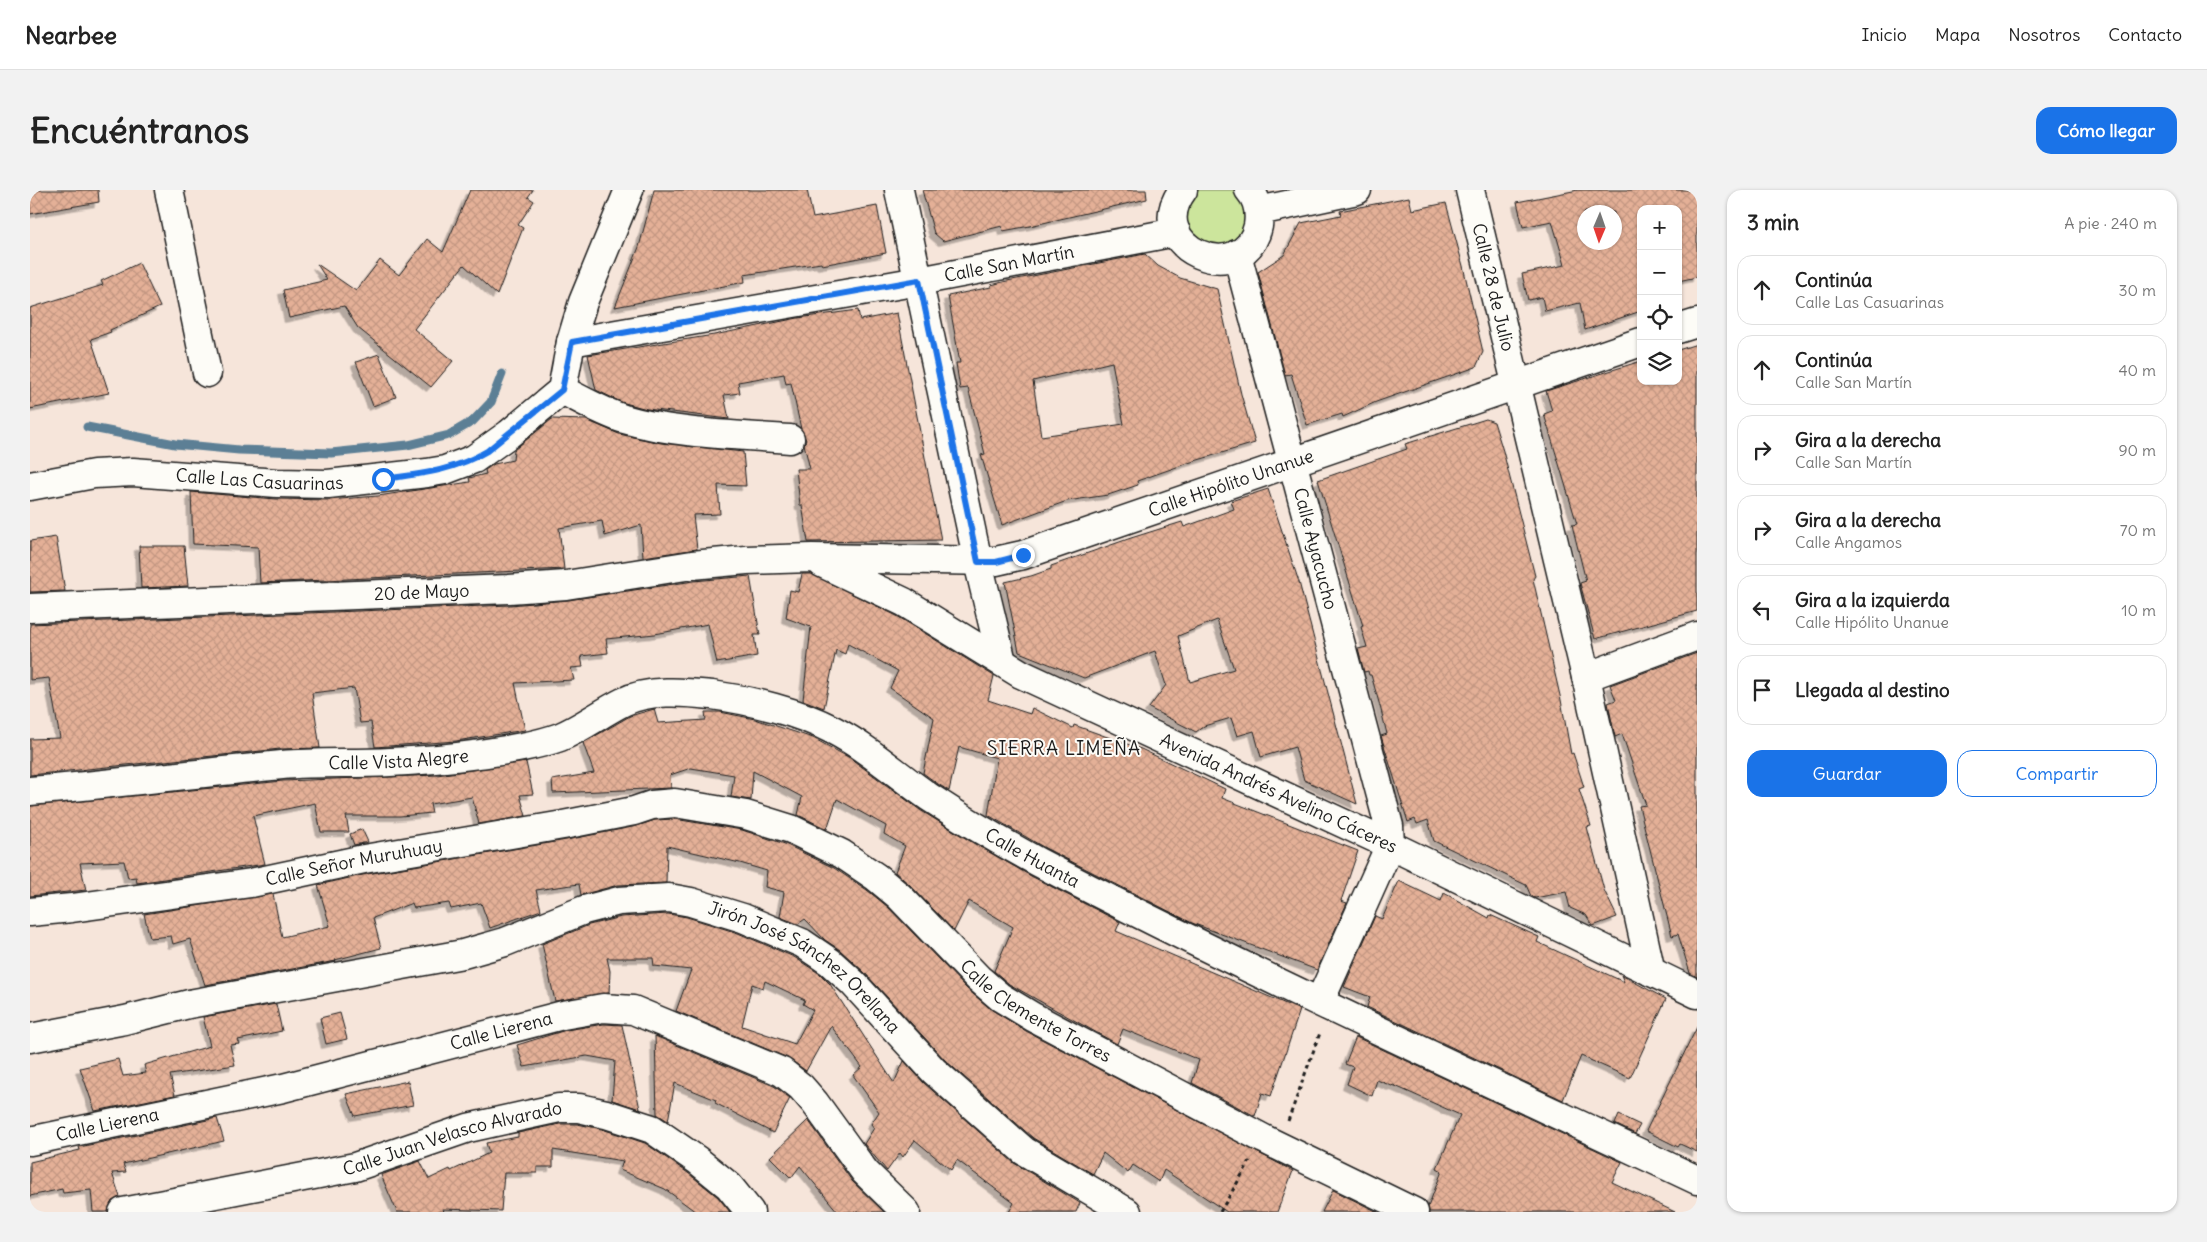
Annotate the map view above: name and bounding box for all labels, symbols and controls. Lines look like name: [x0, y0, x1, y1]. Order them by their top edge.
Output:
text: Nearbee: [25, 20, 117, 50]
text: Inicio: [1861, 23, 1907, 46]
text: Mapa: [1935, 23, 1980, 46]
text: Nosotros: [2008, 23, 2080, 46]
text: Contacto: [2108, 23, 2182, 46]
button: Cómo llegar: [2036, 107, 2177, 154]
text: Encuéntranos: [30, 108, 249, 152]
north arrow: [1577, 205, 1622, 250]
map controls: [1637, 205, 1682, 385]
button: +: [1637, 205, 1682, 250]
text: 3 min: [1747, 209, 1799, 236]
text: A pie · 240 m: [2064, 213, 2157, 233]
street label: Calle 28 de Julio: [1467, 221, 1520, 354]
street label: Calle San Martín: [942, 240, 1076, 287]
button: −: [1637, 250, 1682, 295]
text: Continúa: [1795, 268, 1872, 292]
icon: ahead: [1748, 276, 1776, 304]
text: 30 m: [2119, 280, 2156, 300]
text: Calle Las Casuarinas: [1795, 292, 1944, 312]
button: locate: [1637, 295, 1682, 340]
button: layers: [1637, 340, 1682, 385]
text: Continúa: [1795, 348, 1872, 372]
icon: ahead: [1748, 356, 1776, 384]
text: 40 m: [2118, 360, 2156, 380]
text: Calle San Martín: [1795, 372, 1912, 392]
text: Gira a la derecha: [1795, 428, 1941, 452]
icon: right: [1748, 436, 1776, 464]
text: 90 m: [2118, 440, 2156, 460]
street label: Calle Hipólito Unanue: [1145, 444, 1317, 522]
text: Calle San Martín: [1795, 452, 1912, 472]
street label: Calle Las Casuarinas: [175, 463, 344, 495]
route start: [372, 468, 395, 491]
street label: Calle Ayacucho: [1289, 485, 1343, 612]
text: Gira a la derecha: [1795, 508, 1941, 532]
icon: right: [1748, 516, 1776, 544]
text: 70 m: [2120, 520, 2156, 540]
text: Calle Angamos: [1795, 532, 1902, 552]
route end: [1012, 544, 1035, 567]
street label: 20 de Mayo: [373, 579, 470, 605]
text: Gira a la izquierda: [1795, 588, 1950, 612]
icon: left: [1748, 596, 1776, 624]
text: 10 m: [2121, 600, 2156, 620]
text: Calle Hipólito Unanue: [1795, 612, 1949, 632]
icon: arrive: [1748, 676, 1776, 704]
text: Llegada al destino: [1795, 678, 1950, 702]
street label: Avenida Andrés Avelino Cáceres: [1156, 728, 1401, 858]
district label: SIERRA LIMEÑA: [987, 736, 1141, 760]
street label: Calle Vista Alegre: [328, 744, 470, 774]
button: Guardar: [1747, 750, 1947, 797]
button: Compartir: [1957, 750, 2157, 797]
street label: Calle Huanta: [981, 823, 1084, 893]
street label: Calle Señor Muruhuay: [263, 834, 444, 891]
street label: Jirón José Sánchez Orellana: [706, 896, 906, 1038]
street label: Calle Clemente Torres: [955, 954, 1115, 1067]
street label: Calle Lierena: [447, 1006, 555, 1055]
street label: Calle Juan Velasco Alvarado: [341, 1096, 564, 1180]
street label: Calle Lierena: [54, 1102, 161, 1146]

